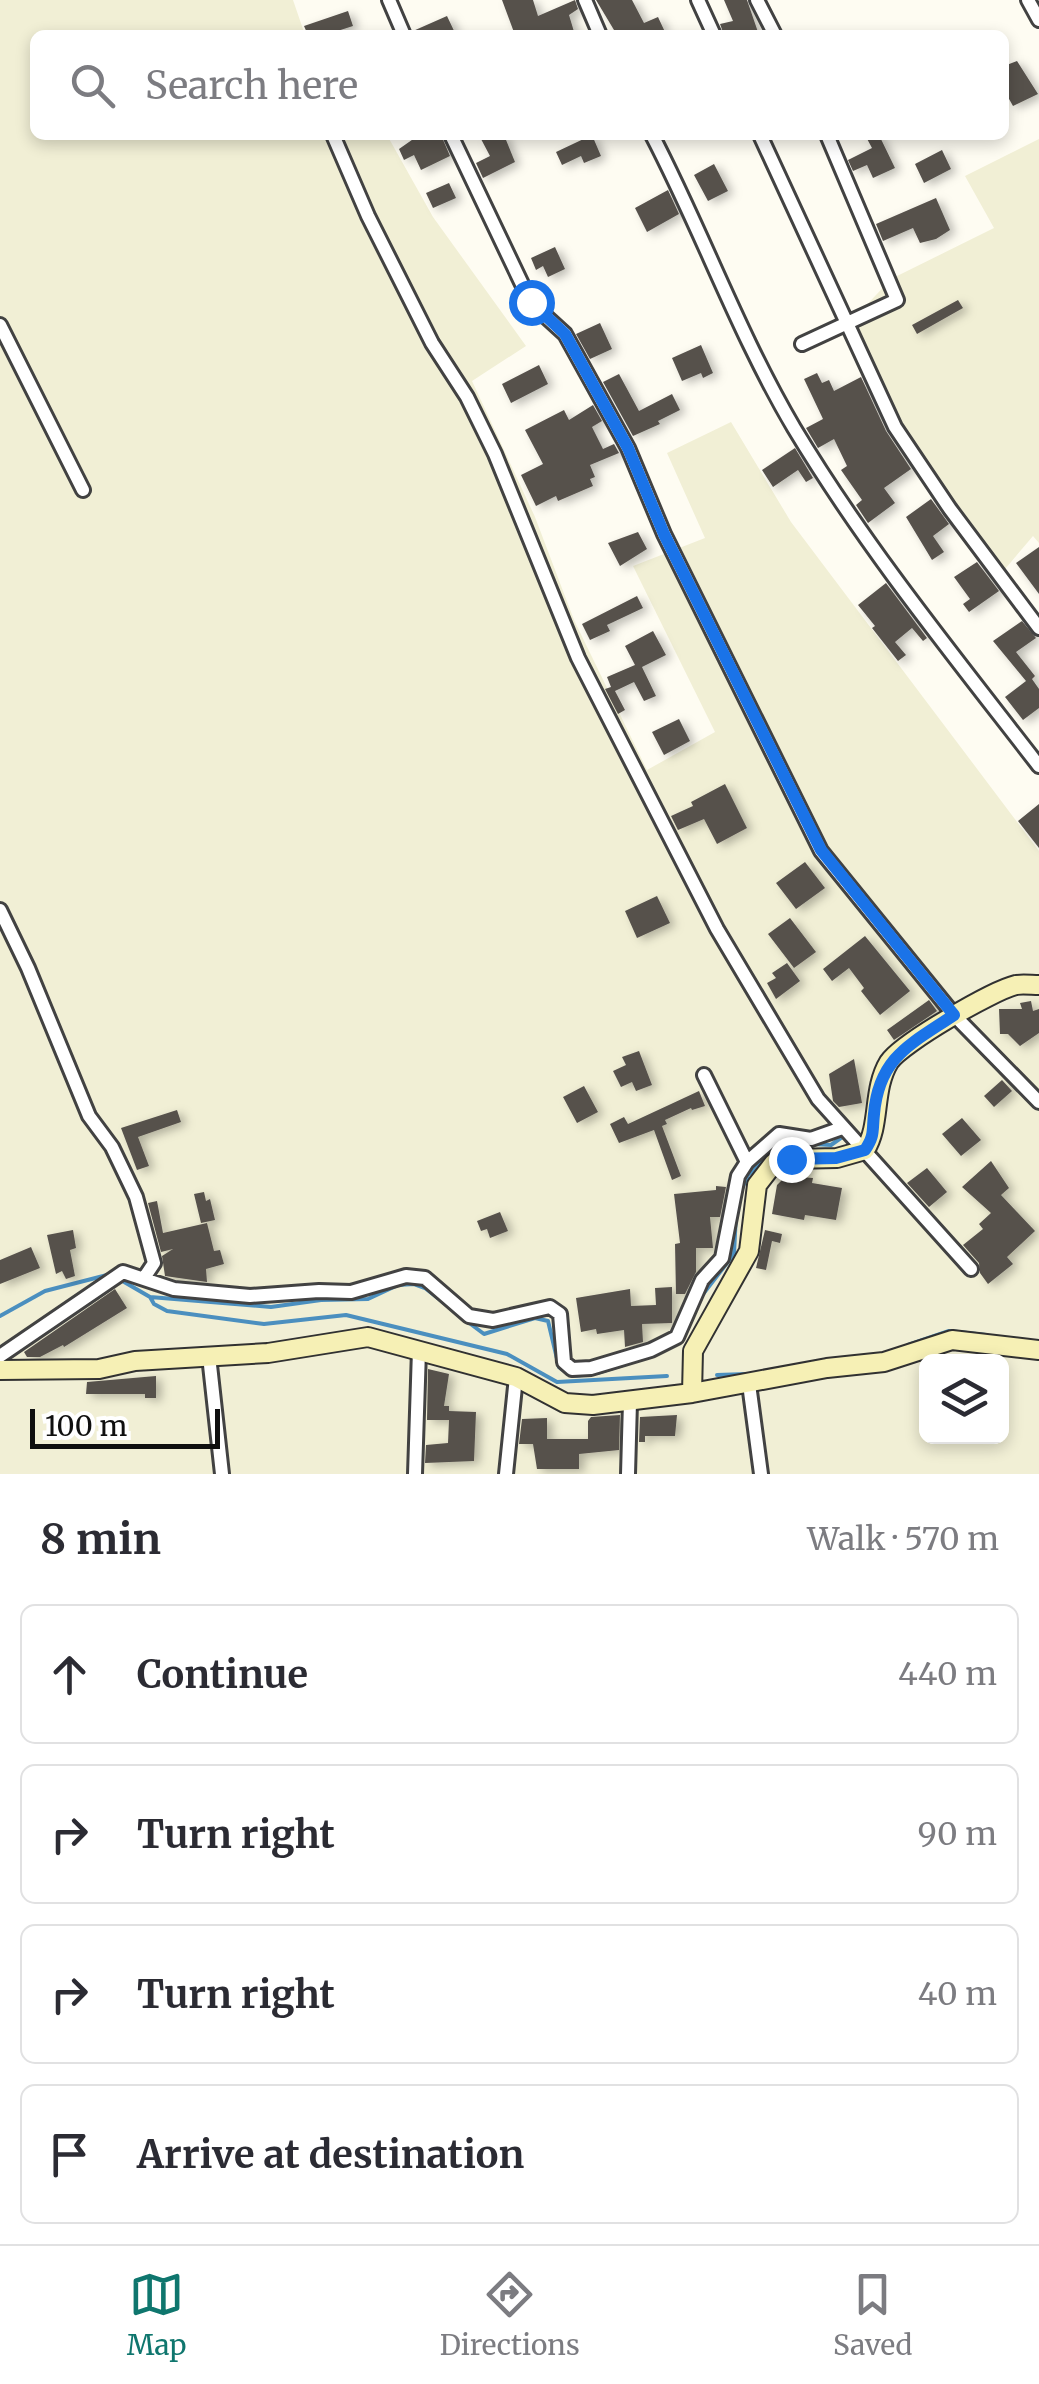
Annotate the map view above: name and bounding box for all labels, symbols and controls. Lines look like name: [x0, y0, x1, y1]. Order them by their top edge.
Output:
search box: [30, 30, 1009, 140]
icon: search: [65, 58, 120, 113]
text: Search here: [145, 62, 358, 109]
route start: [509, 280, 555, 326]
route end: [769, 1137, 815, 1183]
map controls: [919, 1354, 1009, 1444]
button: layers: [919, 1354, 1009, 1444]
scale bar: [30, 1404, 220, 1448]
text: 100 m: [45, 1408, 127, 1444]
text: 8 min: [40, 1513, 161, 1565]
text: Walk · 570 m: [807, 1519, 999, 1559]
icon: ahead: [42, 1647, 97, 1702]
text: Continue: [137, 1651, 308, 1698]
text: 440 m: [898, 1654, 997, 1694]
icon: right: [42, 1807, 97, 1862]
text: Turn right: [137, 1811, 335, 1858]
text: 90 m: [918, 1814, 997, 1854]
icon: right: [42, 1967, 97, 2022]
text: Turn right: [137, 1971, 335, 2018]
text: 40 m: [918, 1974, 997, 2014]
icon: arrive: [42, 2127, 97, 2182]
text: Arrive at destination: [137, 2131, 524, 2178]
tab: Map: [127, 2267, 186, 2363]
tab: Directions: [440, 2267, 580, 2363]
tab: Saved: [833, 2267, 912, 2363]

